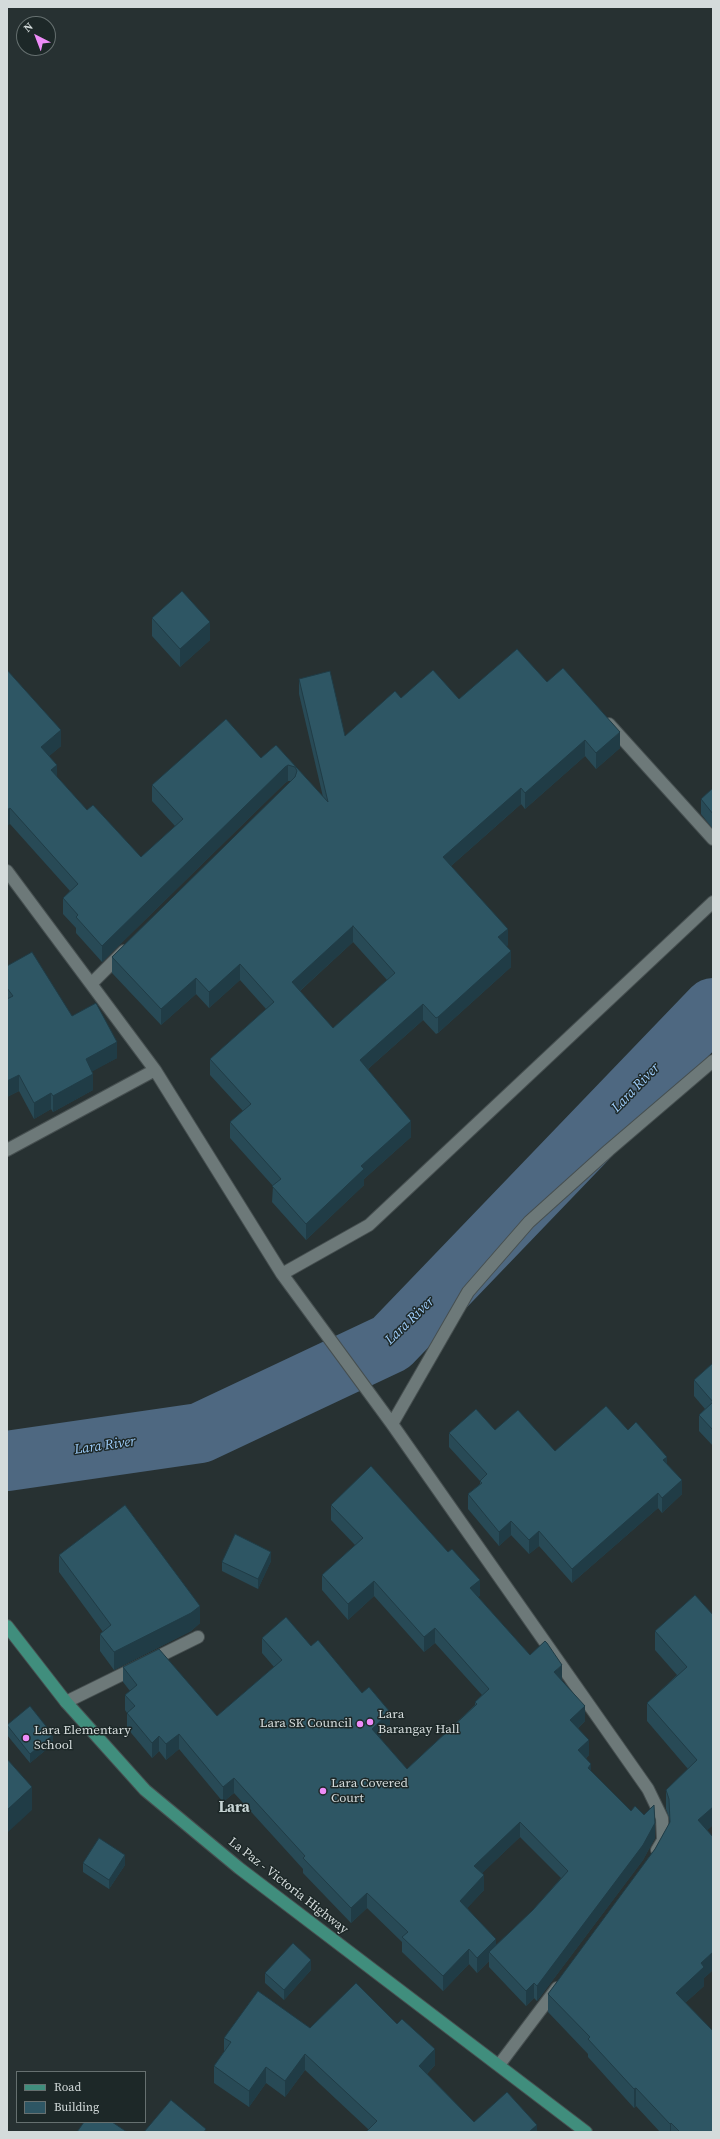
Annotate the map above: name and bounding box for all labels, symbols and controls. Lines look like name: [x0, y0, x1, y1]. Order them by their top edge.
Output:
north arrow: [16, 16, 56, 56]
text: N: [20, 19, 36, 36]
water label: Lara River: [609, 1060, 663, 1116]
water label: Lara River: [382, 1294, 438, 1348]
water label: Lara River: [73, 1433, 137, 1459]
place label: Lara Barangay Hall: [378, 1707, 460, 1738]
place label: Lara SK Council: [260, 1716, 352, 1732]
marker: Lara Barangay Hall: [365, 1717, 375, 1727]
marker: Lara SK Council: [355, 1719, 365, 1729]
place label: Lara Elementary School: [34, 1723, 131, 1754]
marker: Lara Elementary School: [21, 1733, 31, 1743]
place label: Lara Covered Court: [331, 1776, 408, 1807]
marker: Lara Covered Court: [318, 1786, 328, 1796]
district label: Lara: [218, 1799, 250, 1817]
street label: La Paz - Victoria Highway: [225, 1834, 351, 1938]
legend: [16, 2071, 146, 2123]
text: Road: [54, 2079, 81, 2095]
text: Building: [54, 2099, 99, 2115]

